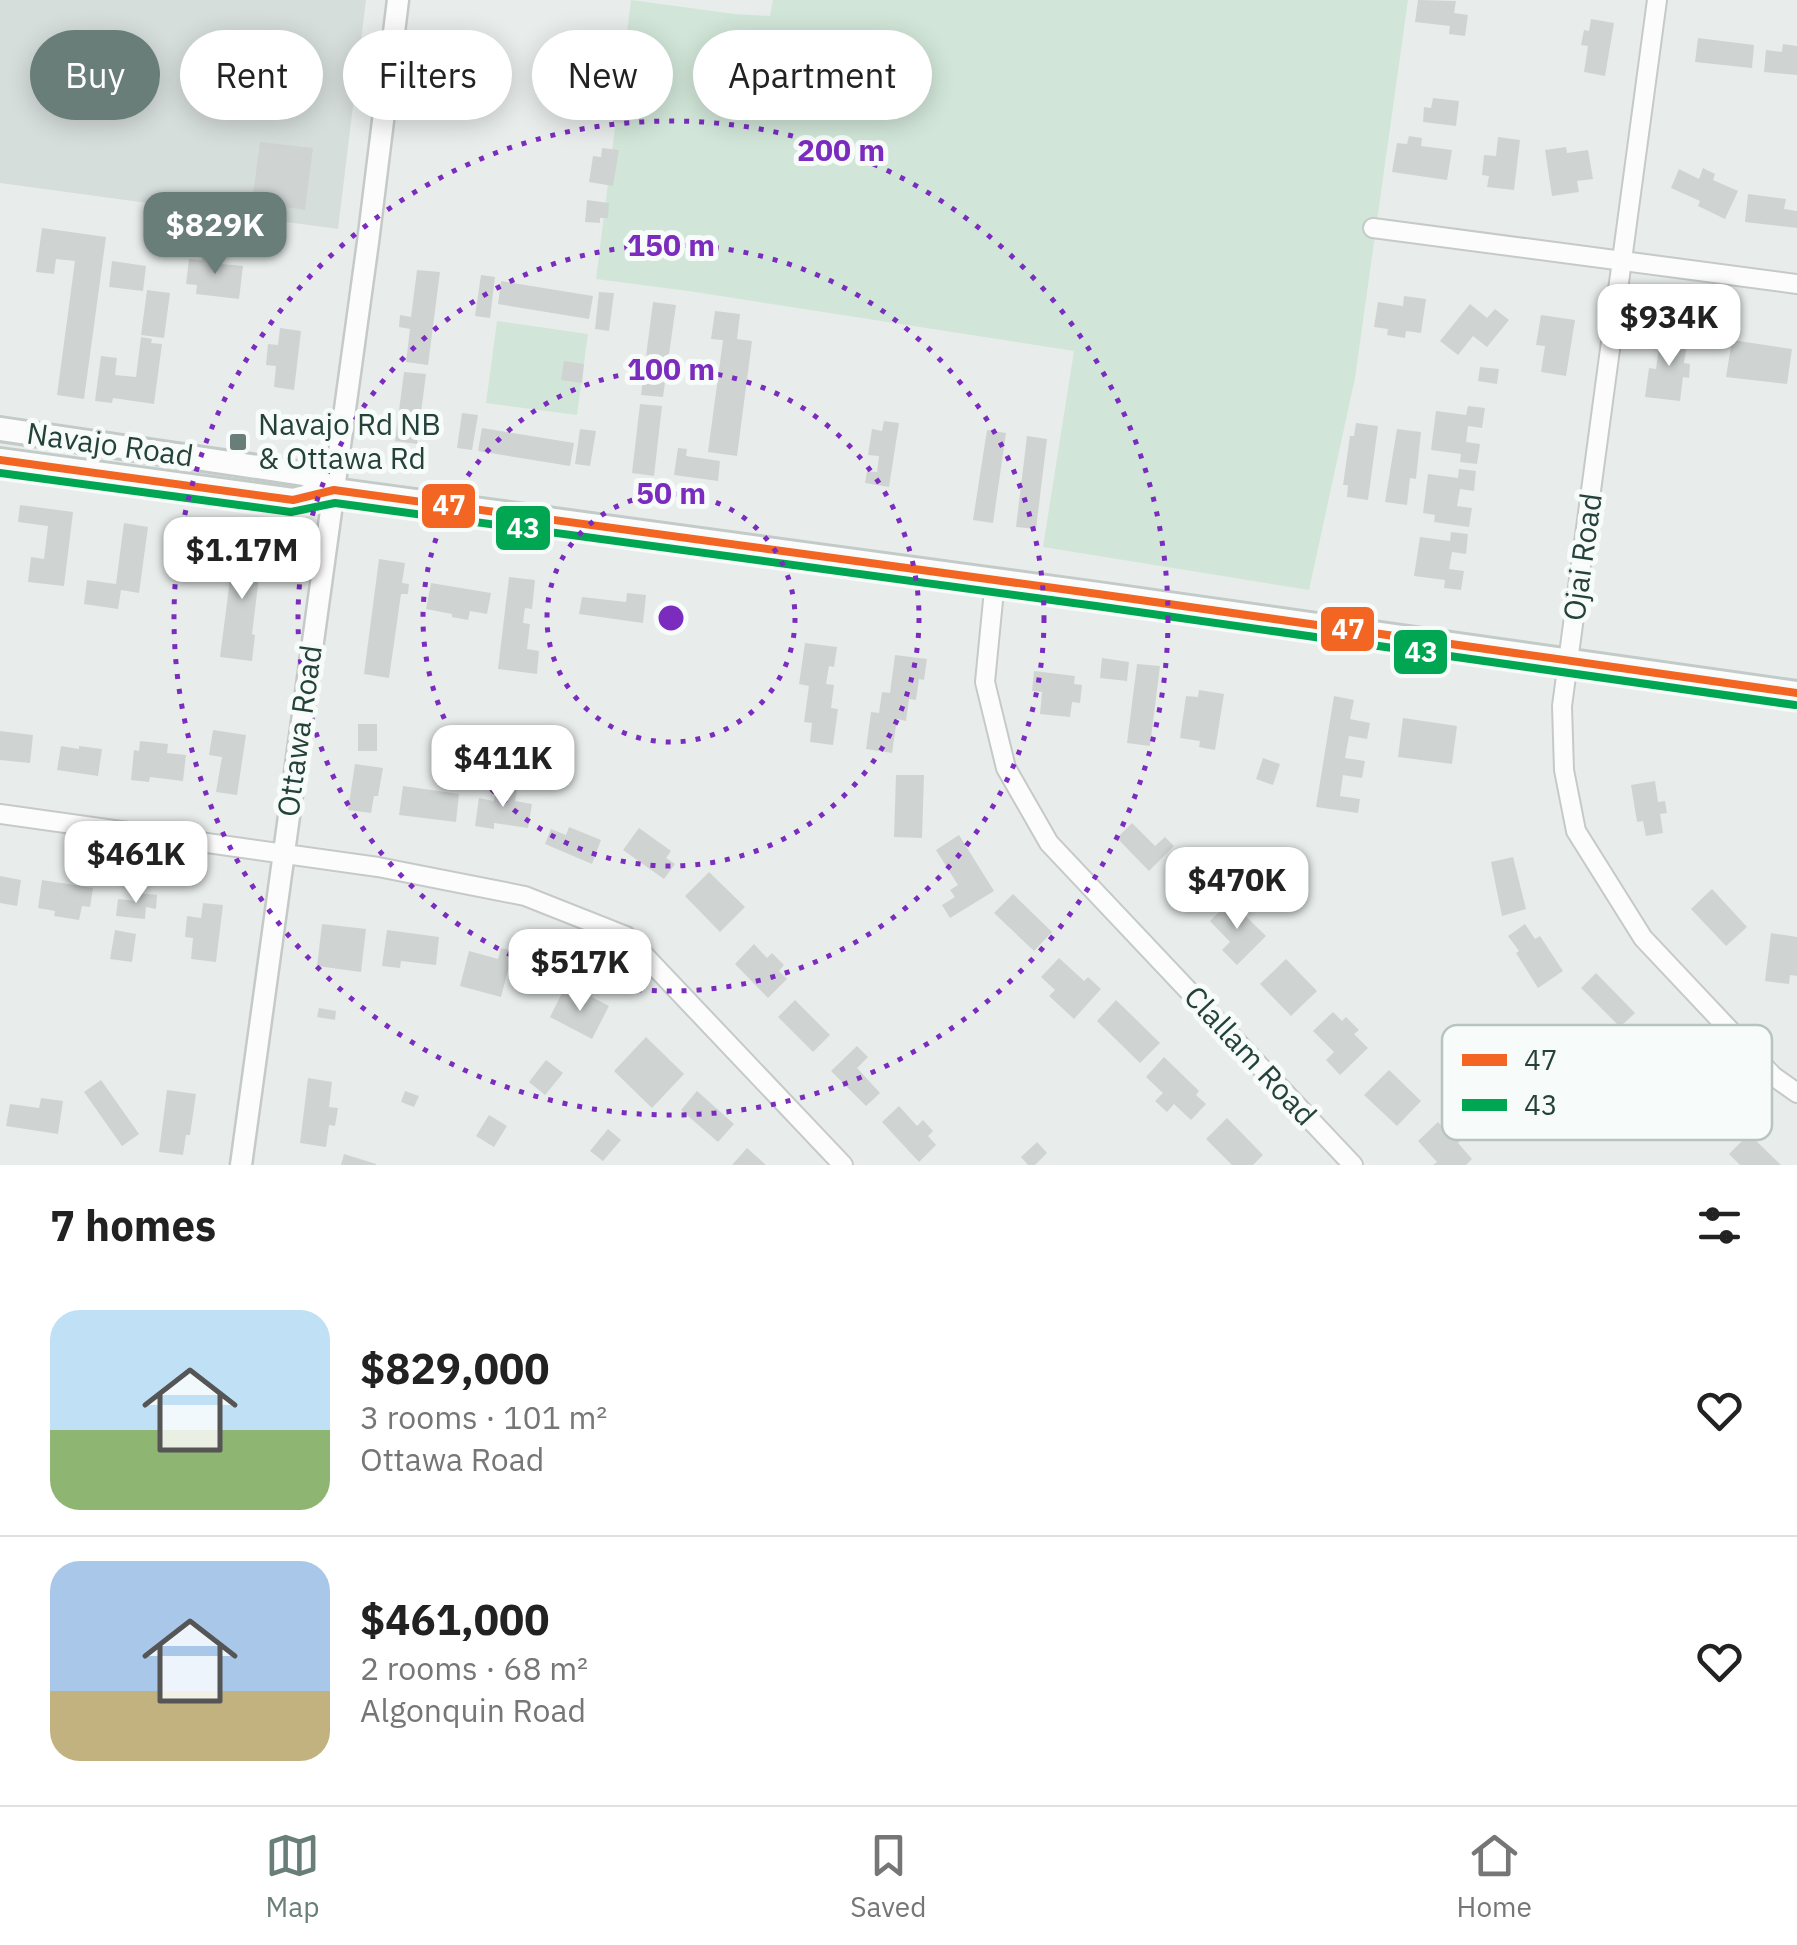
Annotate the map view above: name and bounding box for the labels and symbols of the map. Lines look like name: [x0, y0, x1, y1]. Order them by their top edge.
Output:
text: 200 m: [797, 130, 885, 169]
pin: $829K: [145, 192, 285, 277]
text: 150 m: [627, 225, 715, 264]
pin: $934K: [1599, 284, 1739, 369]
text: 100 m: [627, 349, 715, 388]
place label: Navajo Rd NB & Ottawa Rd: [258, 404, 441, 477]
street label: Navajo Road: [24, 413, 196, 475]
marker: Navajo Rd NB & Ottawa Rd: [227, 431, 249, 453]
text: 50 m: [636, 473, 706, 512]
line badge: 47: [420, 482, 477, 530]
text: 47: [432, 486, 466, 523]
street label: Ojai Road: [1553, 491, 1610, 623]
line badge: 43: [494, 504, 552, 552]
text: 43: [506, 509, 540, 546]
pin: $1.17M: [161, 517, 323, 602]
centre of rings: [653, 600, 689, 636]
line badge: 47: [1319, 605, 1376, 653]
text: 47: [1331, 610, 1365, 647]
line badge: 43: [1392, 628, 1449, 676]
text: 43: [1404, 633, 1438, 670]
street label: Ottawa Road: [267, 643, 330, 819]
pin: $411K: [433, 725, 573, 810]
pin: $461K: [66, 821, 206, 906]
pin: $470K: [1167, 847, 1307, 932]
pin: $517K: [510, 929, 650, 1014]
street label: Clallam Road: [1176, 977, 1326, 1133]
legend: [1442, 1025, 1772, 1140]
text: 47: [1524, 1041, 1558, 1078]
text: 43: [1524, 1086, 1558, 1123]

